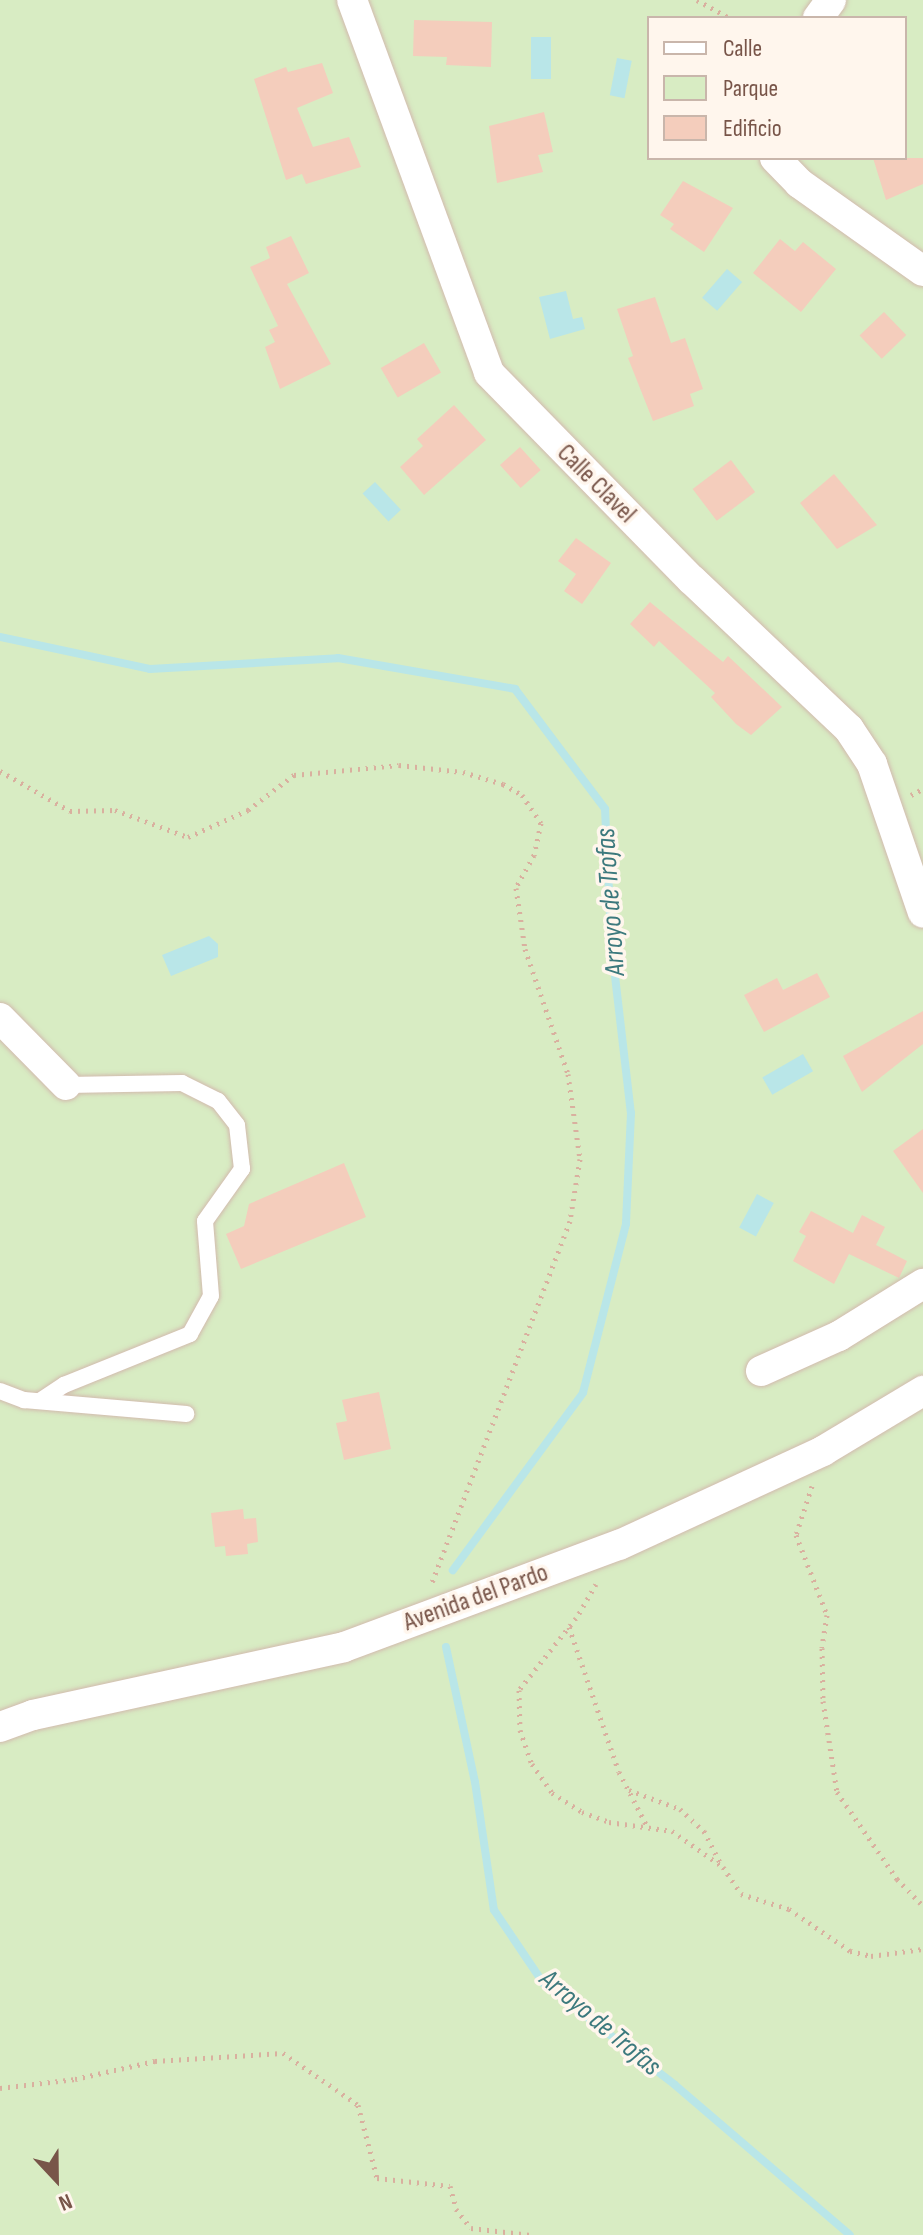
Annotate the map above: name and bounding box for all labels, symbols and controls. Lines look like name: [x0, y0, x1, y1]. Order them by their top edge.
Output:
legend: [647, 16, 907, 160]
text: Calle: [723, 34, 762, 63]
text: Parque: [723, 74, 778, 103]
text: Edificio: [723, 114, 782, 143]
street label: Calle Clavel: [550, 438, 642, 530]
water label: Arroyo de Trofas: [589, 827, 633, 977]
street label: Avenida del Pardo: [399, 1557, 553, 1639]
water label: Arroyo de Trofas: [533, 1963, 667, 2083]
north arrow: [16, 2139, 96, 2219]
text: N: [55, 2187, 76, 2216]

